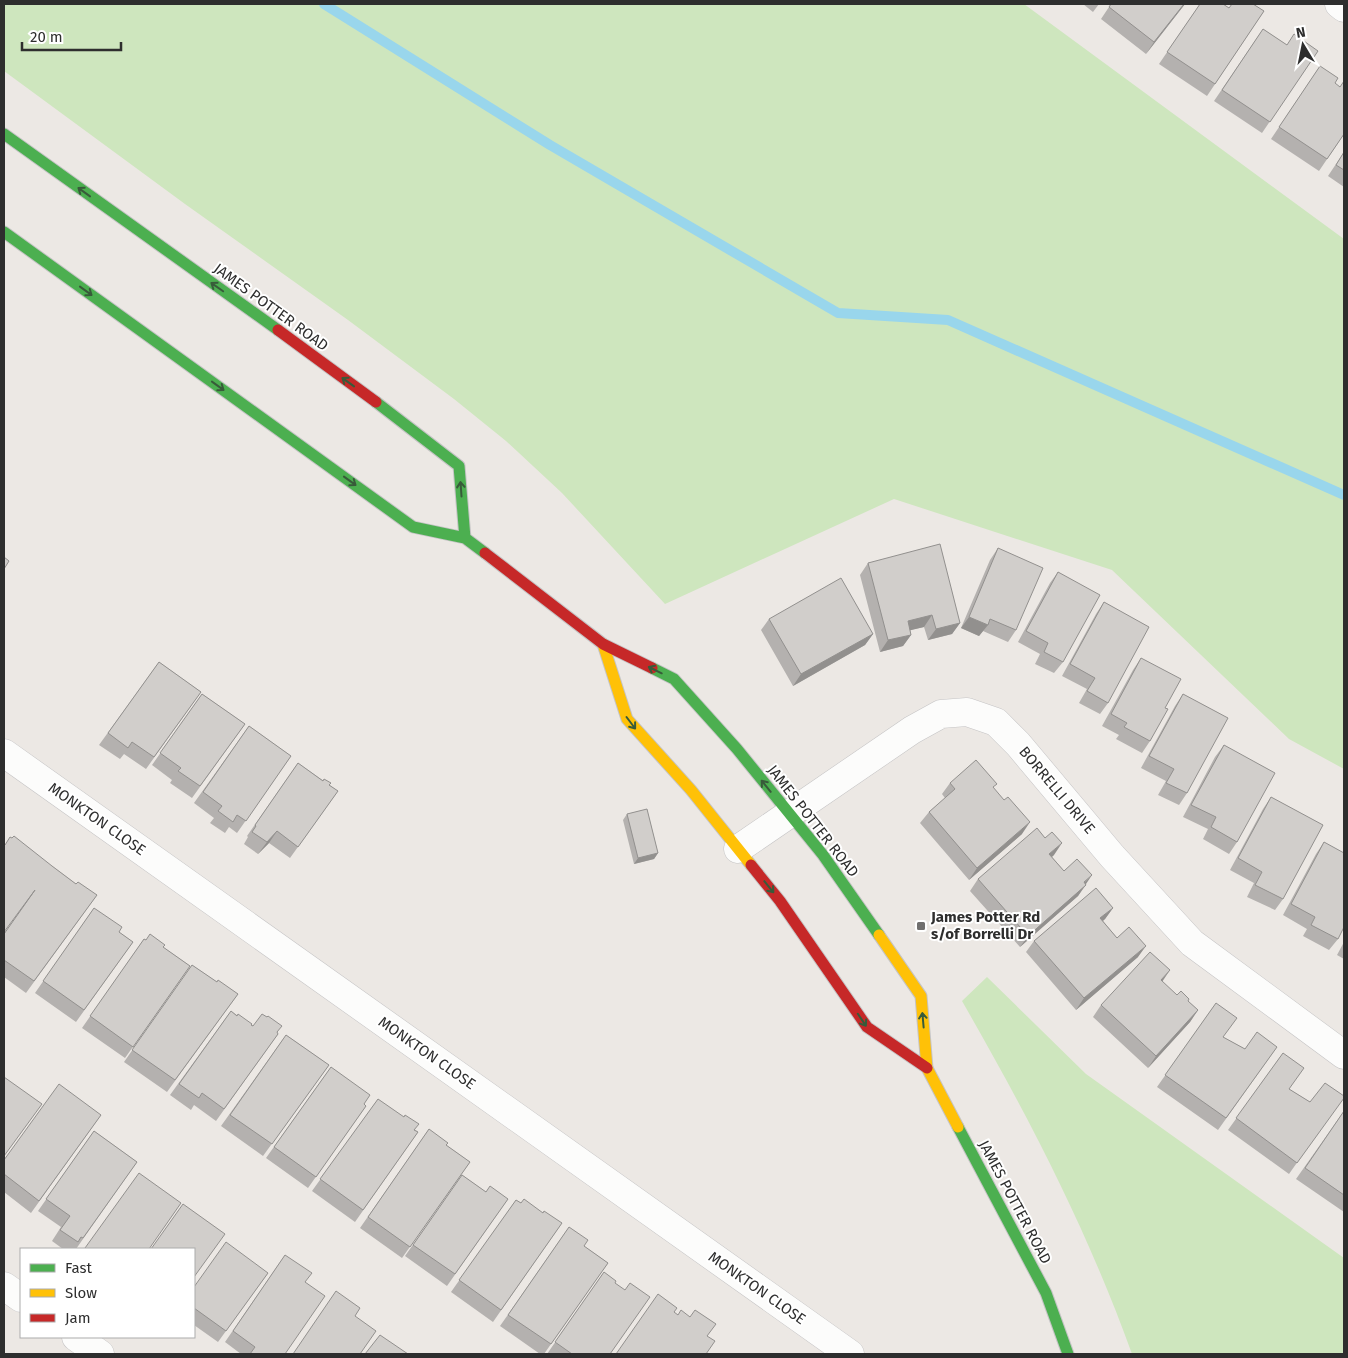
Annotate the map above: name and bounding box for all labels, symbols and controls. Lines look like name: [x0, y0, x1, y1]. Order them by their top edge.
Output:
scale bar: [22, 20, 121, 52]
north arrow: [1278, 20, 1328, 70]
text: N: [1295, 24, 1307, 42]
text: 20 m: [30, 28, 63, 46]
one-way arrow: [78, 187, 91, 198]
street label: JAMES POTTER ROAD: [210, 259, 332, 355]
one-way arrow: [211, 281, 224, 292]
one-way arrow: [79, 286, 93, 296]
one-way arrow: [341, 377, 355, 387]
one-way arrow: [211, 381, 225, 391]
one-way arrow: [343, 476, 357, 486]
one-way arrow: [456, 481, 466, 497]
one-way arrow: [648, 665, 663, 674]
one-way arrow: [625, 716, 636, 729]
street label: BORRELLI DRIVE: [1015, 743, 1099, 837]
street label: JAMES POTTER ROAD: [764, 761, 862, 881]
street label: MONKTON CLOSE: [45, 779, 149, 859]
one-way arrow: [761, 779, 772, 792]
one-way arrow: [764, 880, 774, 894]
place label: James Potter Rd s/of Borrelli Dr: [930, 908, 1040, 943]
marker: James Potter Rd s/of Borrelli Dr: [915, 920, 927, 932]
one-way arrow: [918, 1012, 928, 1028]
street label: MONKTON CLOSE: [375, 1013, 479, 1093]
one-way arrow: [857, 1013, 868, 1027]
street label: JAMES POTTER ROAD: [975, 1137, 1055, 1267]
legend: [20, 1248, 195, 1338]
street label: MONKTON CLOSE: [705, 1248, 809, 1328]
text: Fast: [65, 1259, 92, 1277]
text: Slow: [65, 1284, 97, 1302]
text: Jam: [65, 1309, 91, 1327]

